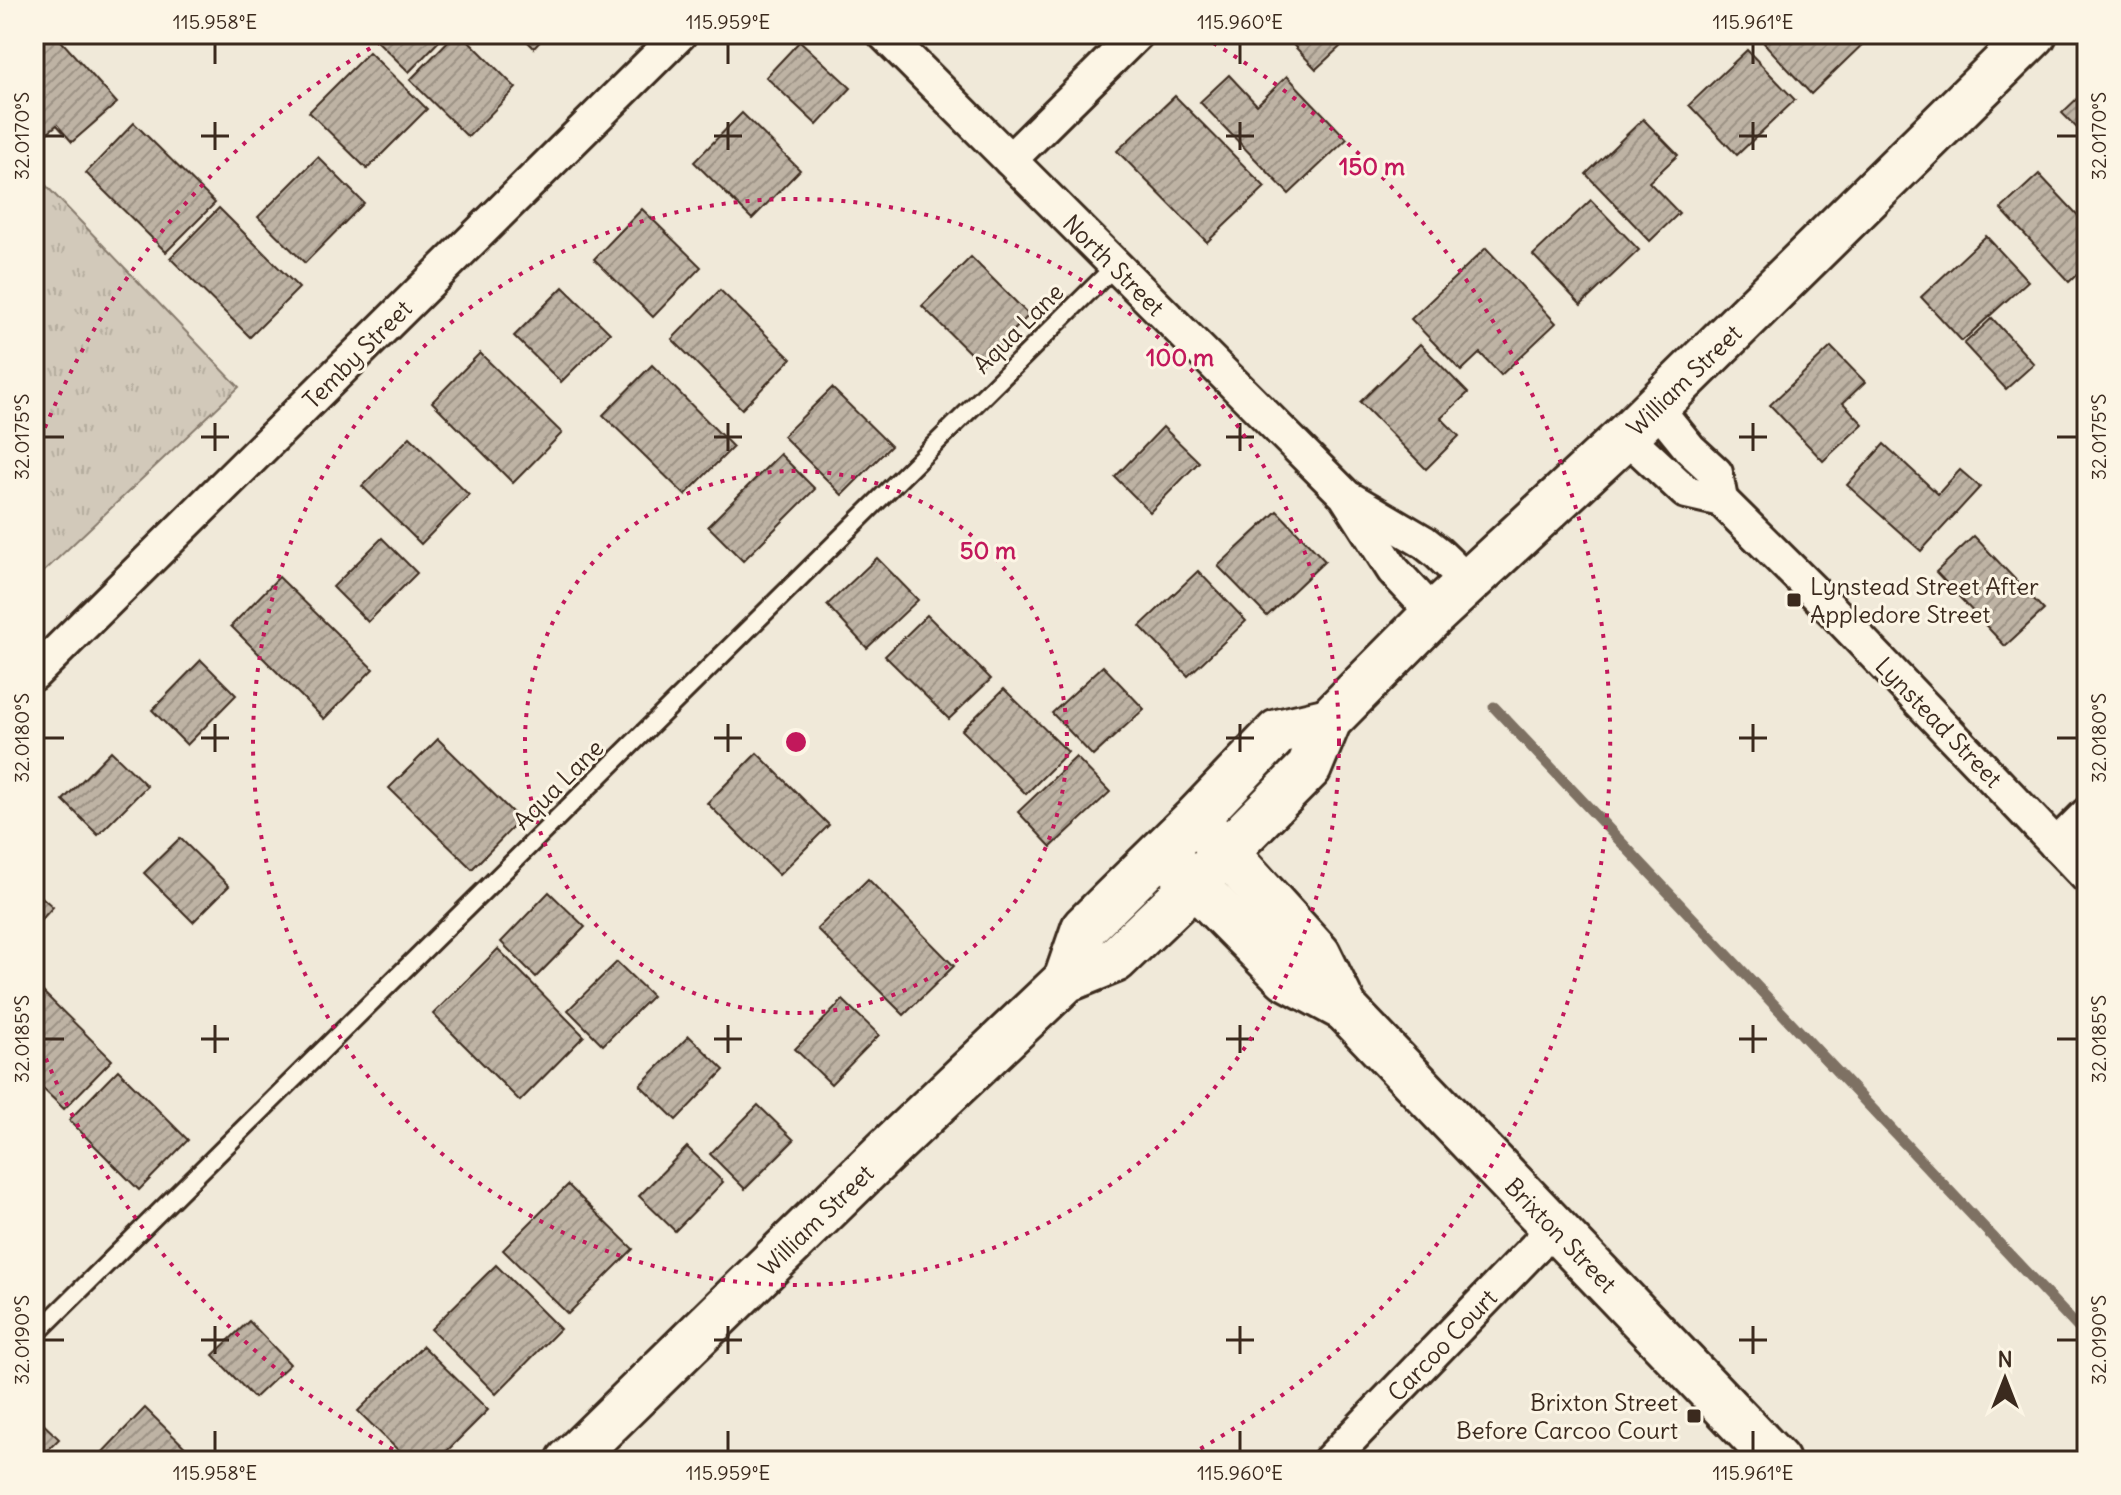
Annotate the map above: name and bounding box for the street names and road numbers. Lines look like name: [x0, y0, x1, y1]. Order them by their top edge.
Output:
street label: North Street: [1057, 208, 1171, 322]
street label: Aqua Lane: [967, 277, 1069, 379]
street label: Temby Street: [296, 293, 418, 415]
street label: William Street: [1620, 318, 1748, 442]
street label: Lynstead Street: [1869, 651, 2009, 793]
street label: Aqua Lane: [507, 733, 609, 835]
street label: William Street: [752, 1158, 880, 1282]
street label: Brixton Street: [1499, 1171, 1623, 1299]
street label: Carcoo Court: [1381, 1283, 1503, 1407]

